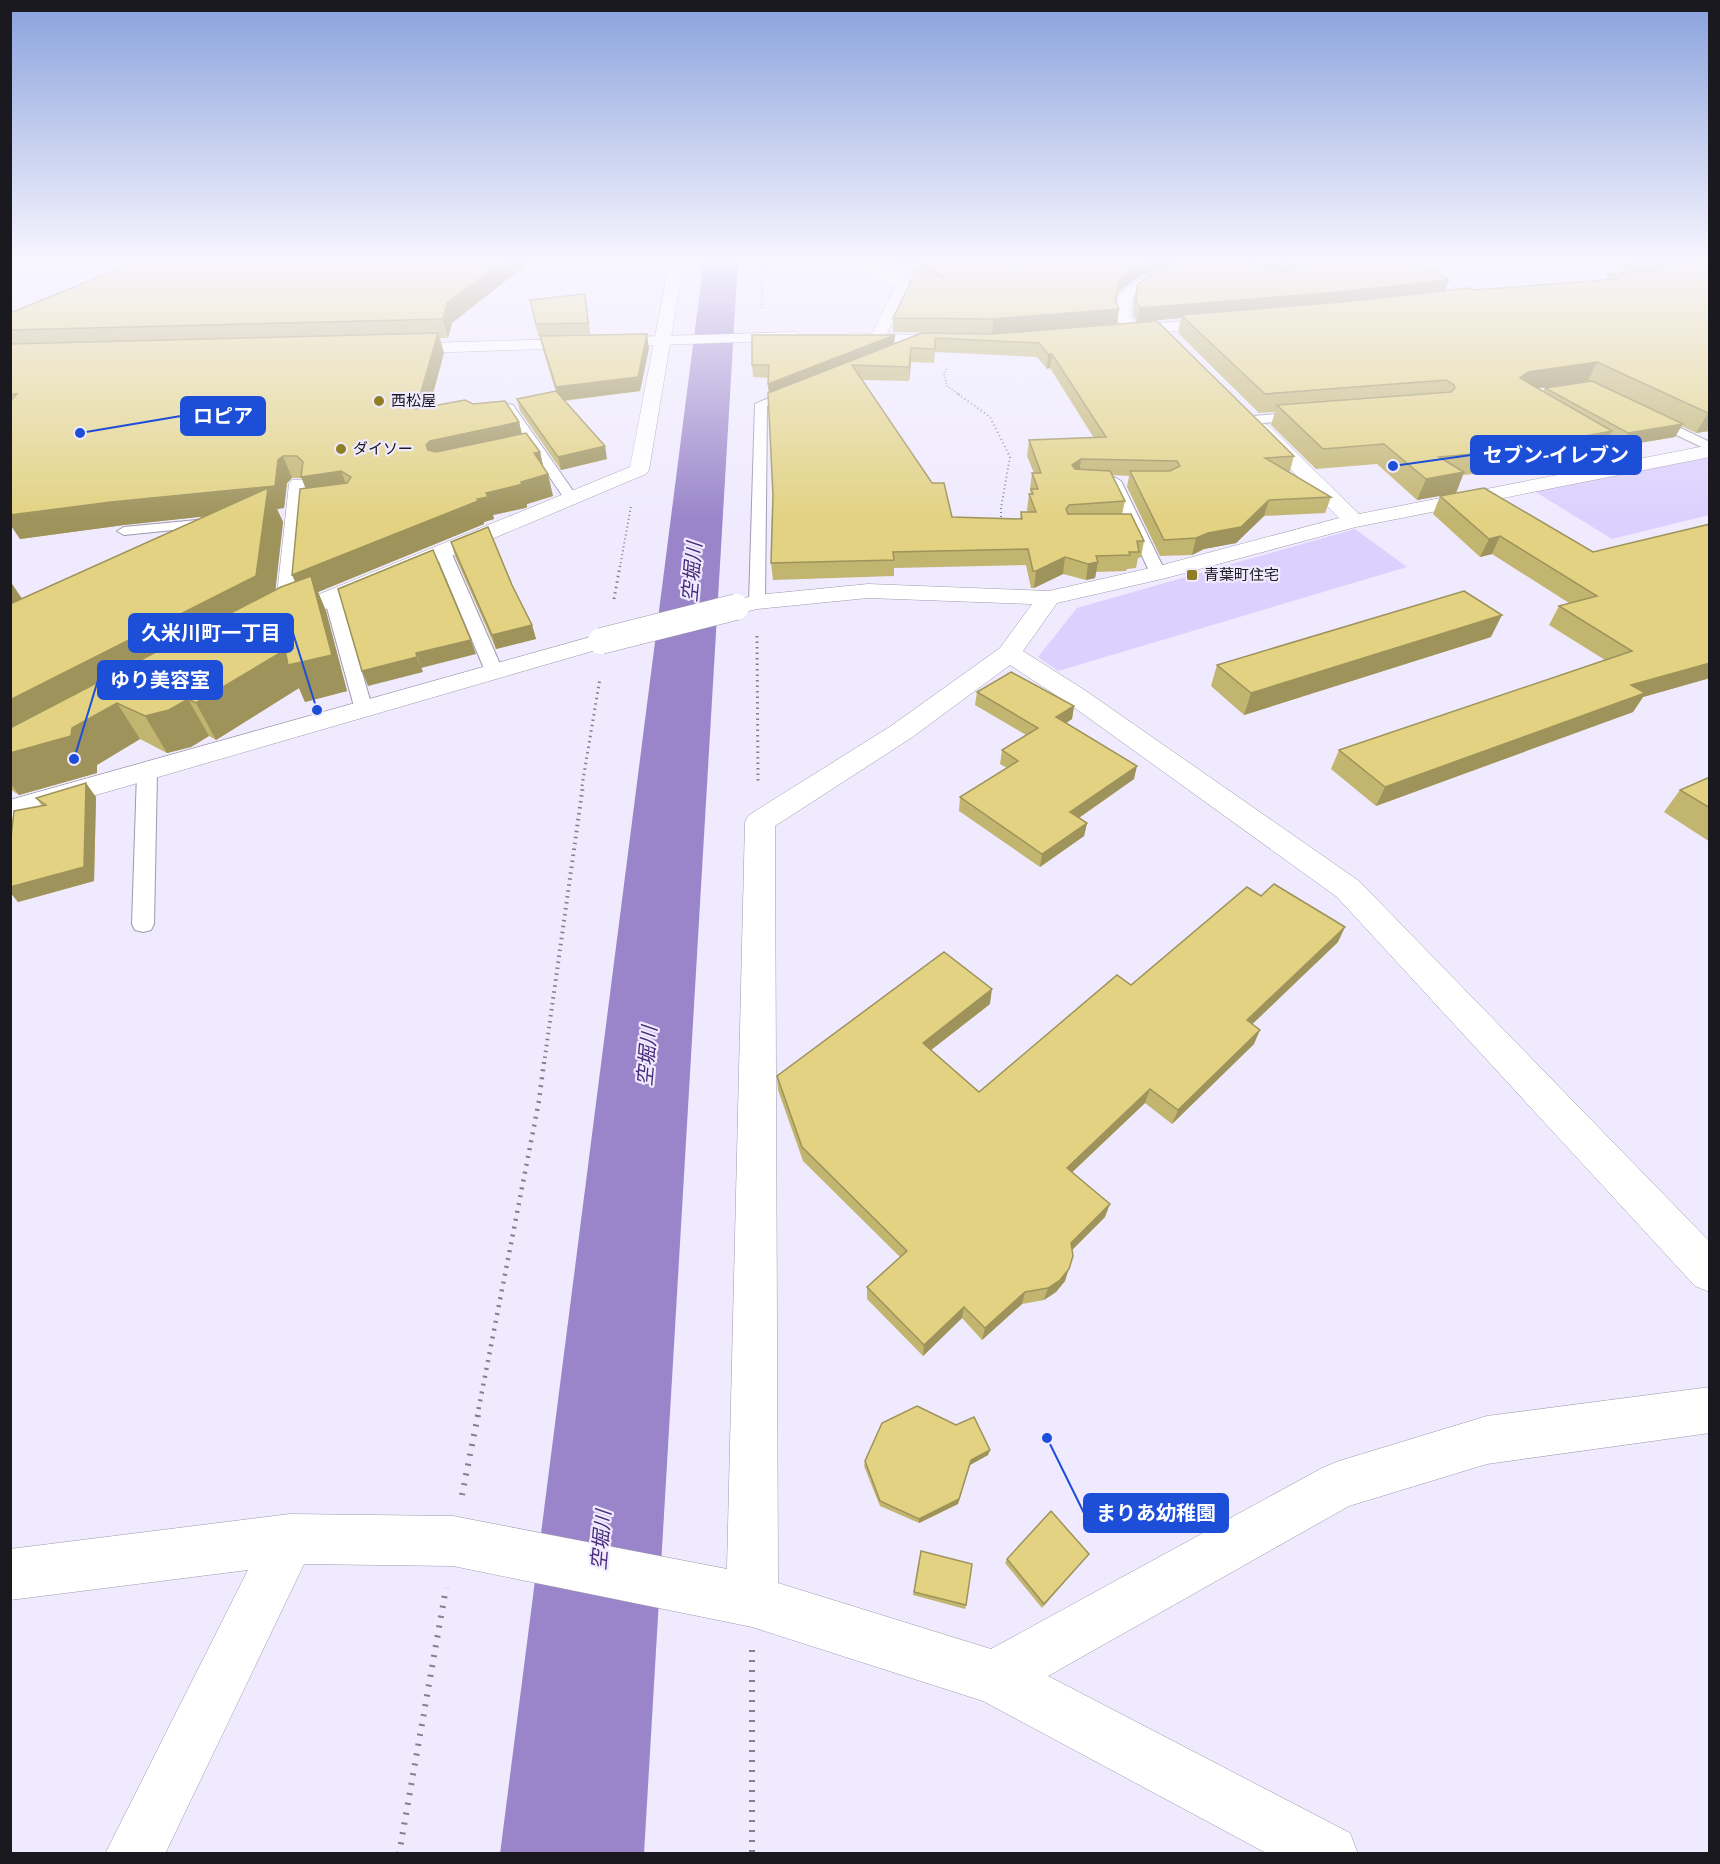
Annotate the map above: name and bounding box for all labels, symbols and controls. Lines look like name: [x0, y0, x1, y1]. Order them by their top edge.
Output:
place label: 西松屋: [391, 393, 436, 409]
marker: 西松屋: [372, 394, 386, 408]
callout: ロピア: [181, 397, 265, 435]
text: ロピア: [193, 407, 253, 427]
callout: セブン-イレブン: [1471, 436, 1641, 474]
place label: ダイソー: [353, 441, 413, 457]
marker: ダイソー: [334, 442, 348, 456]
text: セブン-イレブン: [1483, 444, 1629, 466]
water label: 空堀川: [679, 539, 706, 603]
place label: 青葉町住宅: [1204, 567, 1279, 583]
marker: 青葉町住宅: [1185, 568, 1199, 582]
callout: 久米川町一丁目: [129, 614, 293, 652]
text: 久米川町一丁目: [141, 623, 281, 644]
callout: ゆり美容室: [98, 661, 222, 699]
text: ゆり美容室: [110, 670, 210, 691]
water label: 空堀川: [634, 1023, 661, 1087]
callout: まりあ幼稚園: [1084, 1494, 1228, 1532]
text: まりあ幼稚園: [1096, 1502, 1216, 1524]
water label: 空堀川: [588, 1507, 615, 1571]

